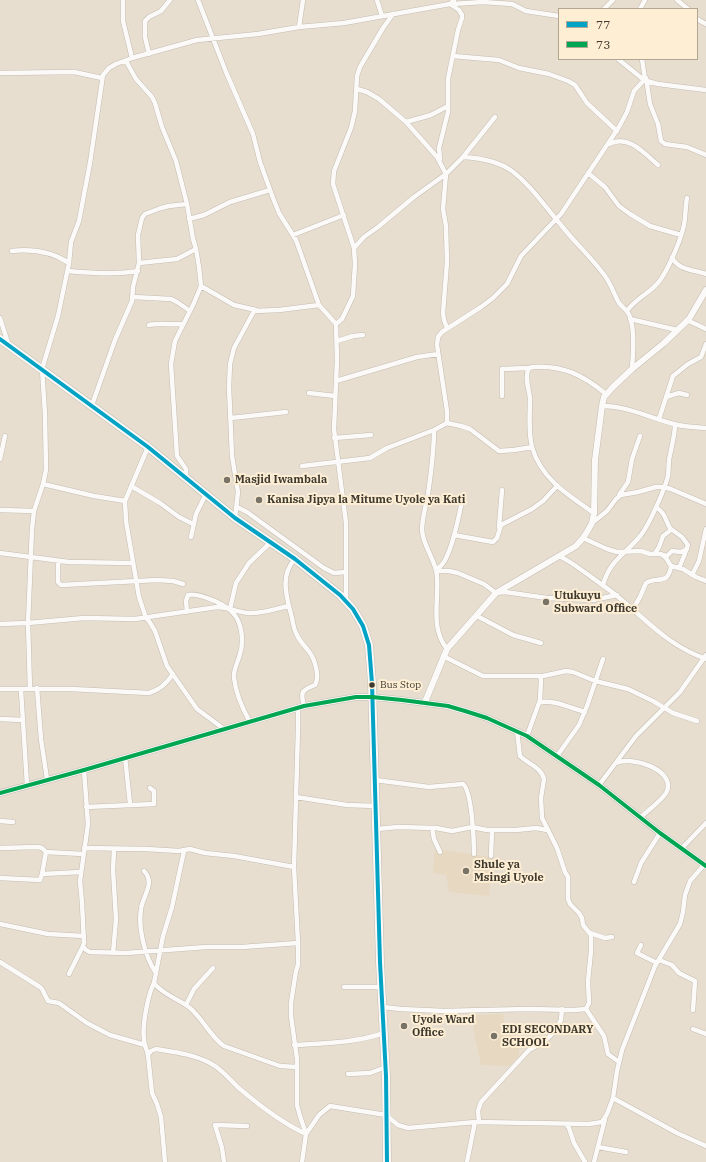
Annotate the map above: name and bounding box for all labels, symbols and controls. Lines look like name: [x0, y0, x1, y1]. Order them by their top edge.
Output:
legend: [558, 8, 698, 60]
text: 77: [596, 17, 610, 32]
text: 73: [596, 37, 610, 52]
place label: Masjid Iwambala: [235, 473, 327, 487]
marker: Masjid Iwambala: [222, 475, 232, 485]
place label: Kanisa Jipya la Mitume Uyole ya Kati: [267, 493, 465, 507]
marker: Kanisa Jipya la Mitume Uyole ya Kati: [254, 495, 264, 505]
place label: Utukuyu Subward Office: [554, 589, 637, 615]
marker: Utukuyu Subward Office: [541, 597, 551, 607]
place label: Bus Stop: [380, 679, 421, 691]
marker: Bus Stop: [367, 680, 377, 690]
place label: Shule ya Msingi Uyole: [474, 858, 544, 884]
marker: Shule ya Msingi Uyole: [461, 866, 471, 876]
place label: Uyole Ward Office: [412, 1013, 475, 1039]
marker: Uyole Ward Office: [399, 1021, 409, 1031]
place label: EDI SECONDARY SCHOOL: [502, 1023, 594, 1049]
marker: EDI SECONDARY SCHOOL: [489, 1031, 499, 1041]

